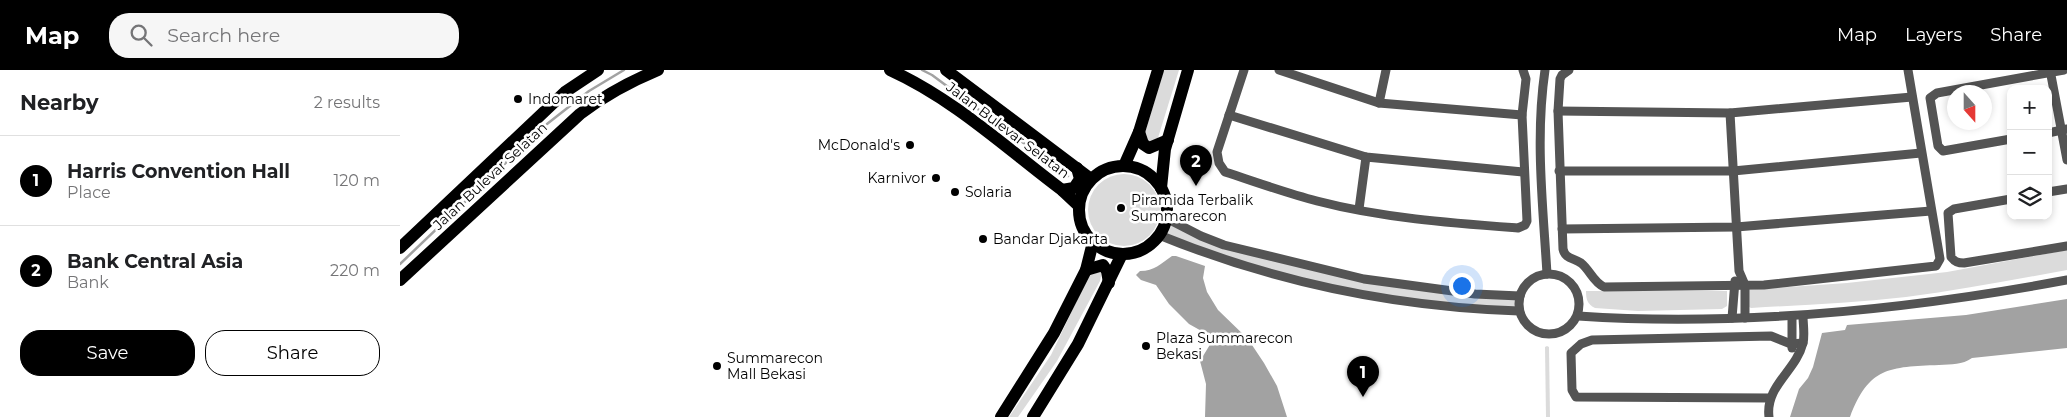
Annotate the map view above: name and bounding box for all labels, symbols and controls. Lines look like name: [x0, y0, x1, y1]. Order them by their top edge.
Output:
search box: [109, 13, 459, 58]
text: Map: [25, 21, 79, 50]
icon: search: [127, 21, 155, 49]
text: Search here: [167, 24, 280, 47]
text: Map: [1837, 24, 1877, 46]
text: Layers: [1905, 24, 1962, 46]
text: Share: [1990, 24, 2042, 46]
street label: Jalan Bulevar Selatan: [942, 77, 1073, 182]
north arrow: [1947, 85, 1992, 130]
map controls: [2007, 85, 2052, 220]
button: +: [2007, 85, 2052, 130]
text: Nearby: [20, 90, 99, 115]
place label: Indomaret: [528, 90, 603, 108]
text: 2 results: [314, 93, 380, 112]
marker: Indomaret: [512, 93, 524, 105]
street label: Jalan Bulevar Selatan: [428, 118, 551, 234]
button: −: [2007, 130, 2052, 175]
place label: McDonald's: [818, 136, 900, 154]
marker: McDonald's: [904, 139, 916, 151]
pin: 2: [1180, 145, 1212, 186]
text: Harris Convention Hall: [67, 160, 290, 183]
place label: Karnivor: [867, 169, 926, 187]
text: 1: [33, 171, 39, 190]
text: 120 m: [333, 171, 380, 190]
marker: Karnivor: [930, 172, 942, 184]
button: layers: [2007, 175, 2052, 220]
text: Place: [67, 183, 111, 202]
place label: Solaria: [965, 183, 1012, 201]
marker: Solaria: [949, 186, 961, 198]
place label: Piramida Terbalik Summarecon: [1131, 191, 1254, 225]
marker: Piramida Terbalik Summarecon: [1115, 202, 1127, 214]
place label: Bandar Djakarta: [993, 230, 1108, 248]
marker: Bandar Djakarta: [977, 233, 989, 245]
text: Bank Central Asia: [67, 250, 243, 273]
text: 2: [31, 261, 41, 280]
text: 220 m: [330, 261, 380, 280]
text: Bank: [67, 273, 109, 292]
your location: [1449, 273, 1475, 299]
place label: Plaza Summarecon Bekasi: [1156, 329, 1293, 363]
button: Save: [20, 330, 195, 376]
button: Share: [205, 330, 380, 376]
marker: Plaza Summarecon Bekasi: [1140, 340, 1152, 352]
place label: Summarecon Mall Bekasi: [727, 349, 823, 383]
pin: 1: [1347, 356, 1379, 397]
marker: Summarecon Mall Bekasi: [711, 360, 723, 372]

